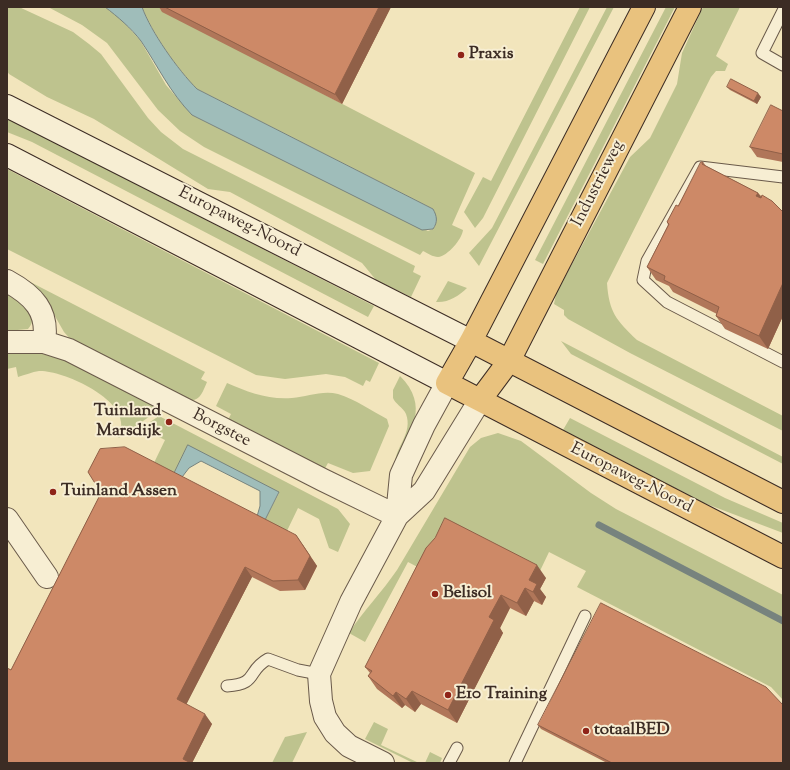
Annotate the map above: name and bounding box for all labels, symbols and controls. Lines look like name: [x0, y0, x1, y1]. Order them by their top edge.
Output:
place label: Praxis: [469, 45, 513, 65]
marker: Praxis: [456, 50, 466, 60]
street label: Industrieweg: [568, 137, 630, 231]
street label: Europaweg-Noord: [175, 183, 303, 263]
place label: Tuinland Marsdijk: [94, 402, 161, 442]
street label: Borgstee: [188, 406, 254, 452]
marker: Tuinland Marsdijk: [164, 417, 174, 427]
street label: Europaweg-Noord: [567, 439, 695, 519]
place label: Tuinland Assen: [61, 482, 177, 502]
marker: Tuinland Assen: [48, 487, 58, 497]
place label: Belisol: [443, 584, 492, 604]
marker: Belisol: [430, 589, 440, 599]
place label: E10 Training: [456, 685, 547, 705]
marker: E10 Training: [443, 690, 453, 700]
place label: totaalBED: [594, 721, 670, 741]
marker: totaalBED: [581, 726, 591, 736]

